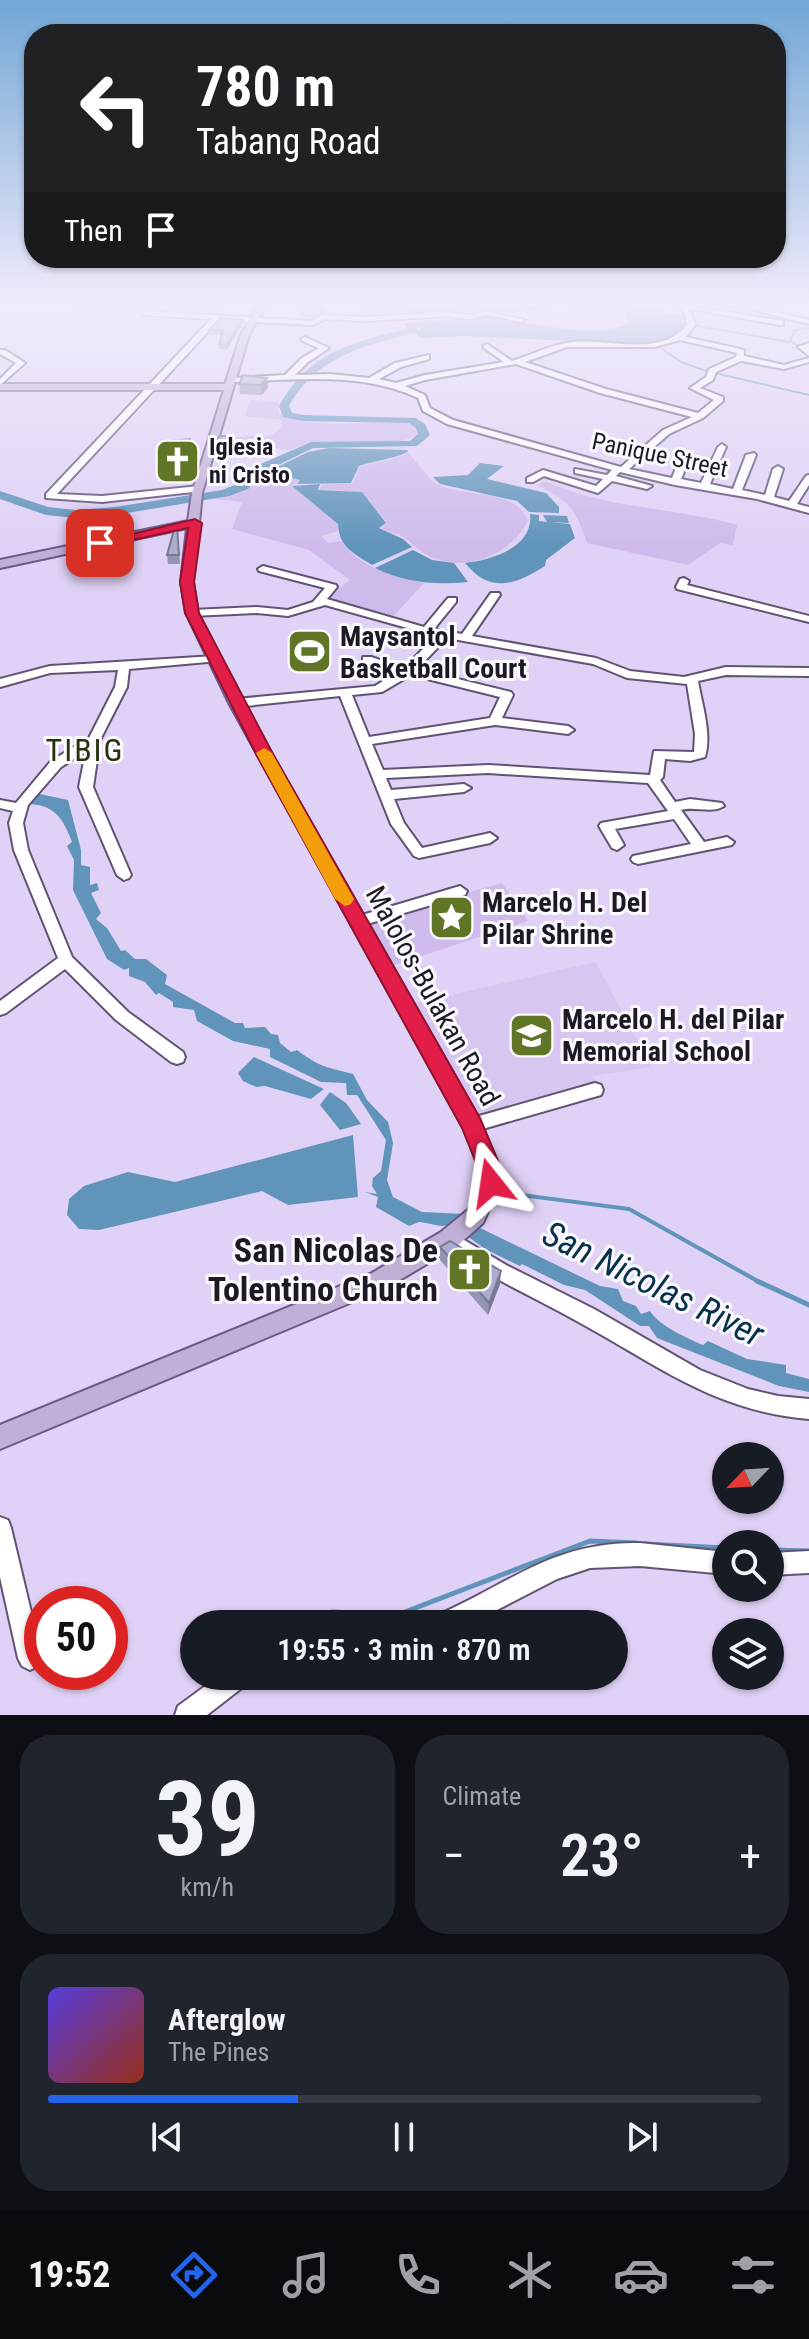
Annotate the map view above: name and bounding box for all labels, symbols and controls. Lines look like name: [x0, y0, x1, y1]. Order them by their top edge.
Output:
text: 780 m: [196, 54, 335, 120]
icon: left: [64, 56, 168, 160]
text: Tabang Road: [196, 121, 381, 163]
icon: arrive: [139, 208, 183, 252]
text: Then: [64, 213, 123, 248]
street label: Panique Street: [589, 427, 731, 483]
place label: Iglesia ni Cristo: [209, 433, 290, 489]
church icon: Iglesia ni Cristo: [154, 437, 202, 485]
pin: [66, 509, 134, 577]
icon: arrive: [78, 521, 122, 565]
place label: Maysantol Basketball Court: [340, 620, 527, 685]
sports icon: Maysantol Basketball Court: [285, 628, 333, 676]
district label: TIBIG: [45, 731, 125, 769]
street label: Malolos-Bulakan Road: [359, 880, 507, 1112]
place label: Marcelo H. Del Pilar Shrine: [482, 886, 647, 951]
place icon: Marcelo H. Del Pilar Shrine: [427, 894, 475, 942]
place label: Marcelo H. del Pilar Memorial School: [562, 1003, 784, 1068]
school or university icon: Marcelo H. del Pilar Memorial School: [507, 1011, 555, 1059]
position arrow: [449, 1141, 533, 1225]
water label: San Nicolas River: [536, 1212, 771, 1356]
place label: San Nicolas De Tolentino Church: [208, 1230, 438, 1309]
church icon: San Nicolas De Tolentino Church: [445, 1246, 493, 1294]
north arrow: [712, 1442, 784, 1514]
map controls: [712, 1442, 784, 1690]
button: search: [712, 1530, 784, 1602]
speed limit sign: 50: [24, 1586, 128, 1690]
button: layers: [712, 1618, 784, 1690]
text: 19:55 · 3 min · 870 m: [277, 1632, 531, 1667]
text: 39: [155, 1759, 260, 1880]
text: Climate: [443, 1781, 521, 1811]
text: 23°: [560, 1820, 644, 1891]
text: −: [443, 1830, 465, 1882]
text: +: [739, 1830, 761, 1882]
text: km/h: [181, 1872, 234, 1902]
text: Afterglow: [168, 2002, 286, 2037]
text: The Pines: [168, 2037, 269, 2067]
icon: previous: [145, 2115, 189, 2159]
icon: pause: [382, 2115, 426, 2159]
icon: next: [620, 2115, 664, 2159]
icon: directions: [166, 2247, 222, 2303]
icon: music: [278, 2247, 334, 2303]
icon: phone: [390, 2247, 446, 2303]
icon: climate: [502, 2247, 558, 2303]
icon: car: [613, 2247, 669, 2303]
icon: filters: [725, 2247, 781, 2303]
text: 19:52: [28, 2254, 111, 2296]

